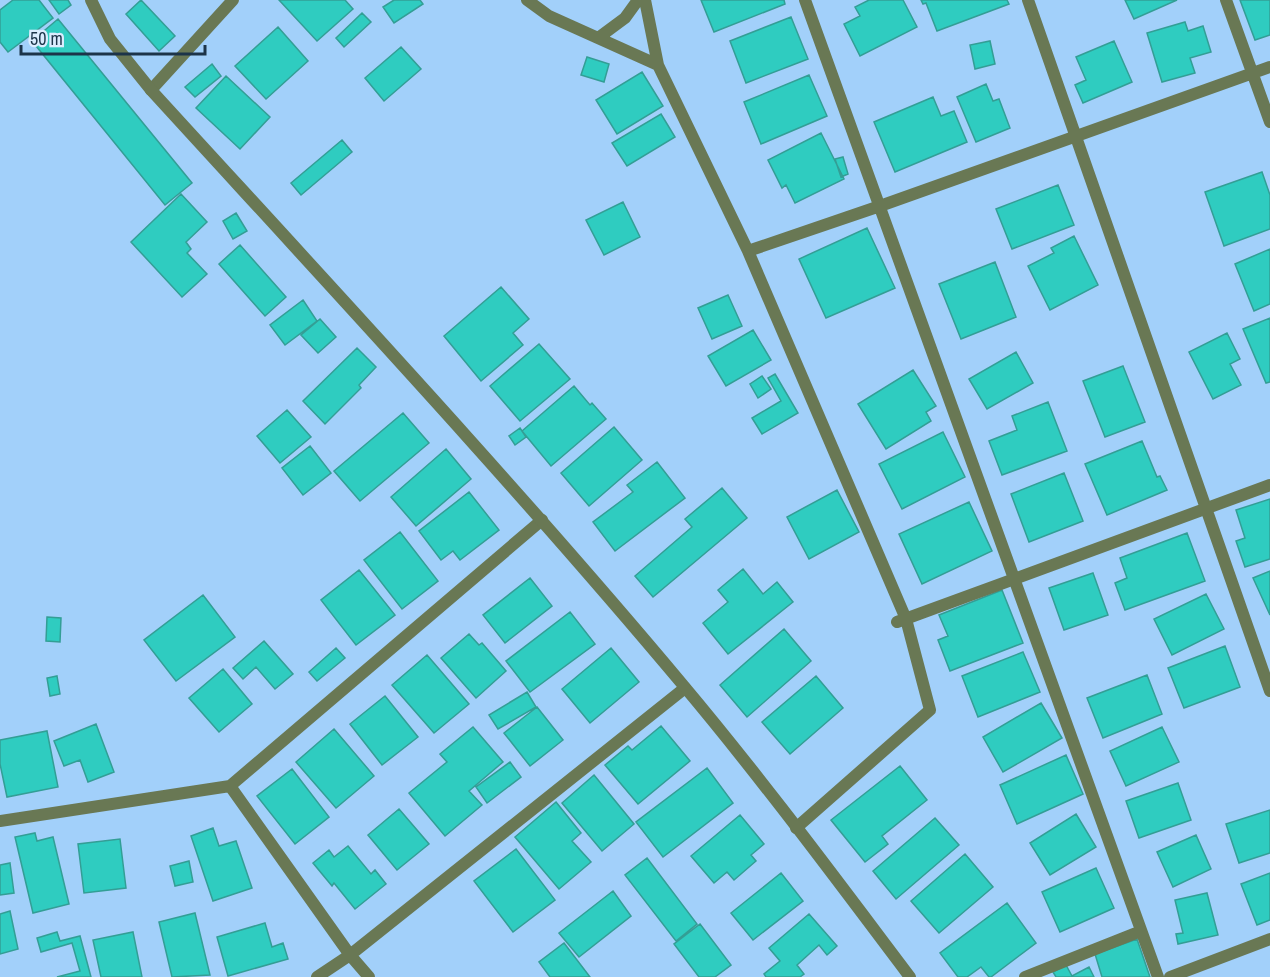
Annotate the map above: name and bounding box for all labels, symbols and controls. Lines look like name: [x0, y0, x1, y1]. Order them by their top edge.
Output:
scale bar: [21, 18, 206, 56]
text: 50 m: [30, 26, 63, 51]

